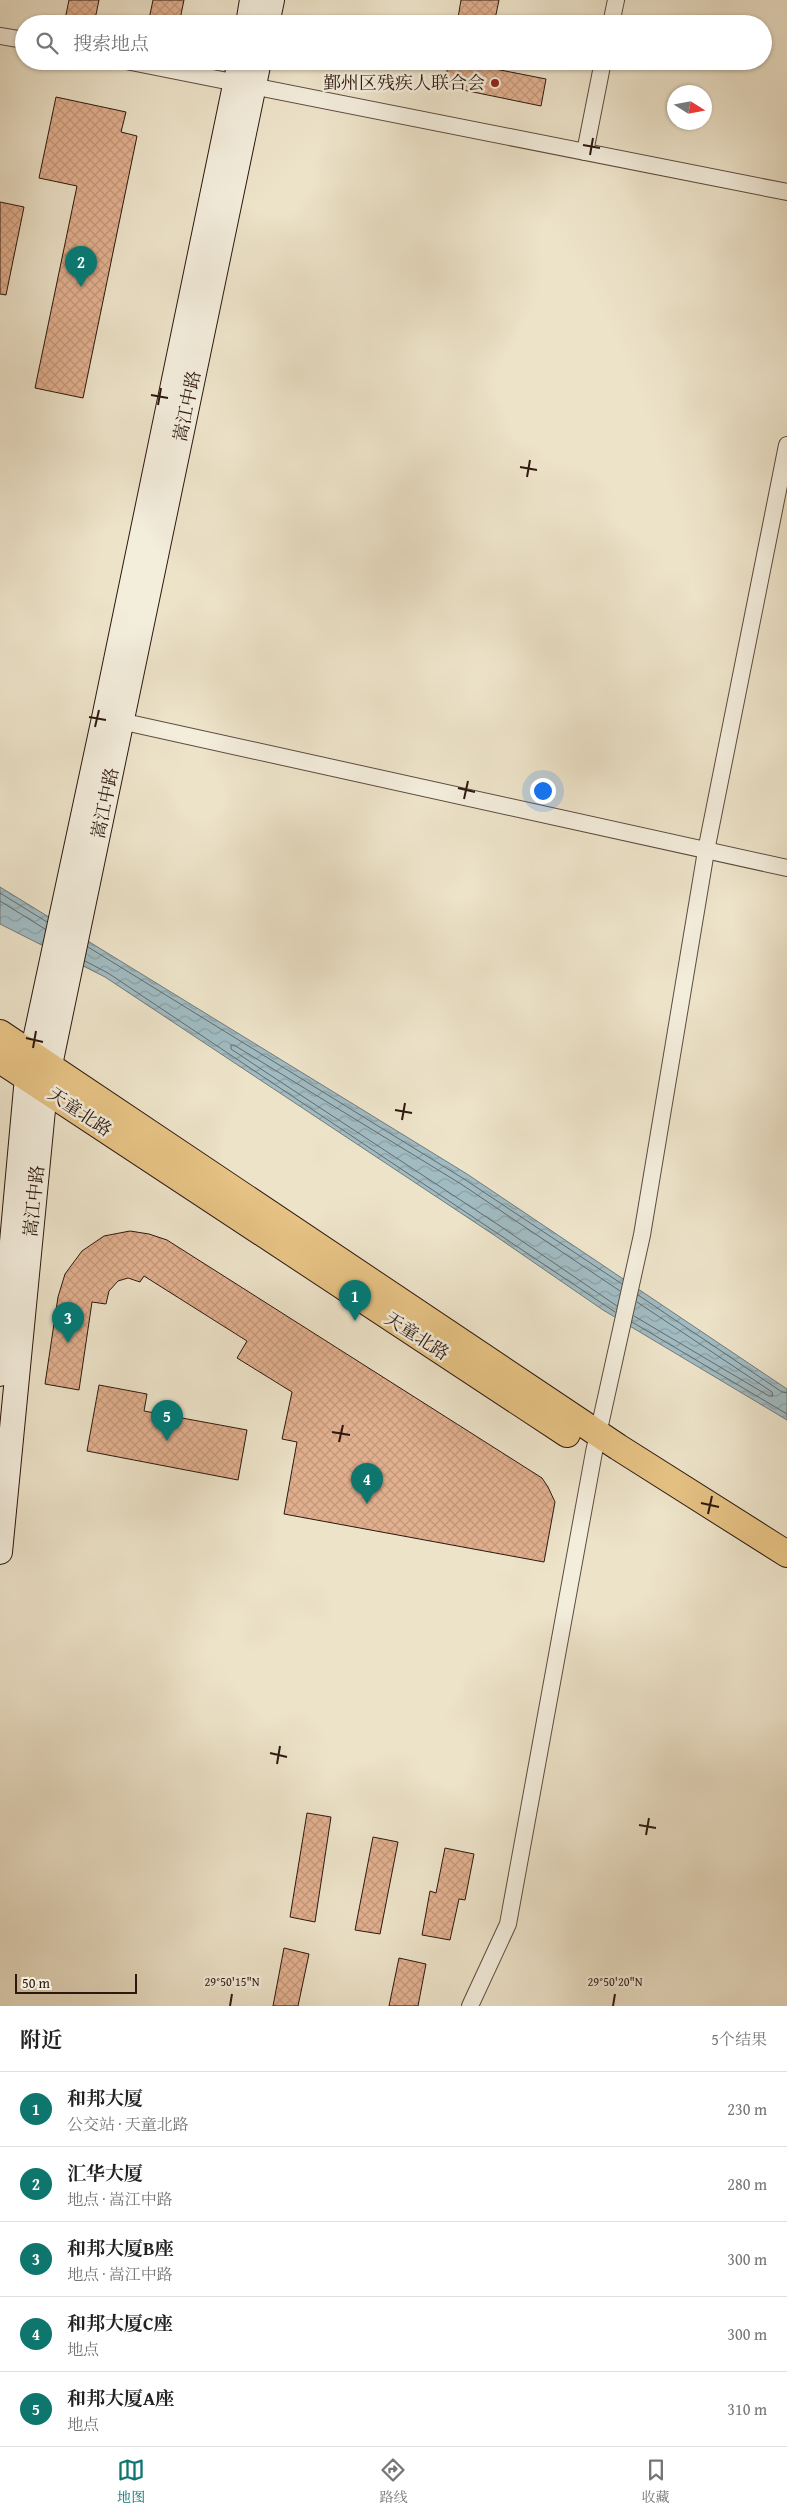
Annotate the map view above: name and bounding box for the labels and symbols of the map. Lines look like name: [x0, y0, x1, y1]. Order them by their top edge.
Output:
place label: 鄞州区残疾人联合会: [323, 69, 485, 96]
marker: 鄞州区残疾人联合会: [489, 77, 501, 89]
north arrow: [667, 85, 712, 130]
pin: 2: [65, 246, 97, 287]
street label: 嵩江中路: [166, 368, 207, 444]
street label: 嵩江中路: [84, 765, 125, 841]
your location: [530, 778, 556, 804]
street label: 天童北路: [43, 1080, 118, 1143]
street label: 嵩江中路: [16, 1164, 51, 1238]
pin: 1: [339, 1280, 371, 1321]
pin: 3: [52, 1302, 84, 1343]
street label: 天童北路: [380, 1305, 455, 1367]
pin: 5: [151, 1400, 183, 1441]
pin: 4: [351, 1463, 383, 1504]
scale bar: [15, 1971, 138, 1994]
text: 29°50'15"N: [204, 1973, 260, 1990]
text: 29°50'20"N: [587, 1973, 643, 1990]

